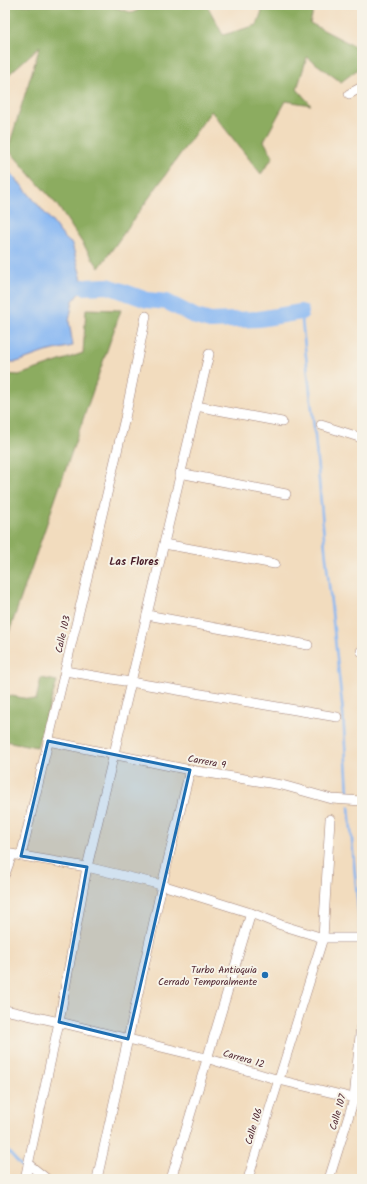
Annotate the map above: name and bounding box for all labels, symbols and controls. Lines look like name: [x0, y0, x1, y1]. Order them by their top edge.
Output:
district label: Las Flores: [109, 553, 160, 571]
street label: Calle 103: [51, 614, 75, 655]
street label: Carrera 9: [186, 751, 227, 773]
place label: Turbo Antioquia Cerrado Temporalmente: [158, 962, 257, 990]
marker: Turbo Antioquia Cerrado Temporalmente: [260, 970, 270, 980]
street label: Carrera 12: [221, 1045, 267, 1073]
street label: Calle 107: [325, 1092, 351, 1132]
street label: Calle 106: [241, 1106, 267, 1147]

